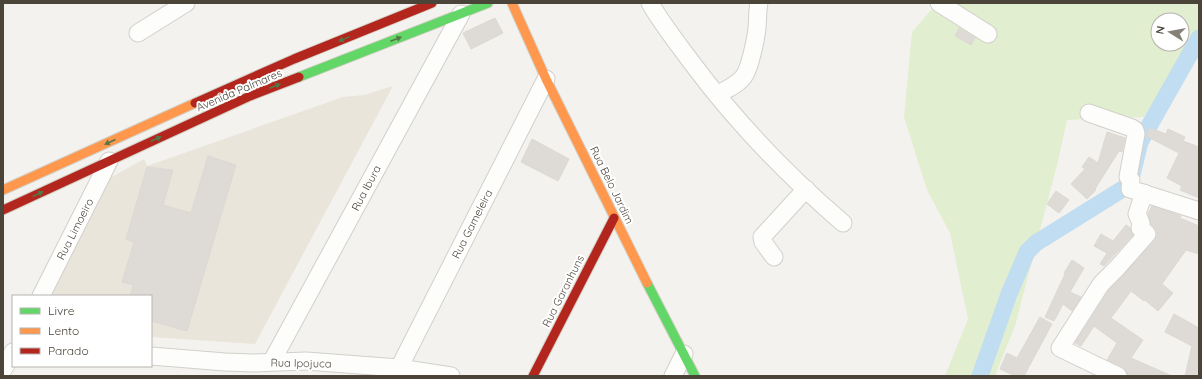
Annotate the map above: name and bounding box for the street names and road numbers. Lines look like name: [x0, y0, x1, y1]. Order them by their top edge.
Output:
street label: Avenida Palmares: [194, 66, 284, 114]
street label: Rua Belo Jardim: [587, 144, 637, 226]
street label: Rua Ibura: [348, 163, 384, 213]
street label: Rua Gameleira: [449, 187, 495, 261]
street label: Rua Limoeiro: [53, 196, 97, 262]
street label: Rua Garanhuns: [539, 253, 587, 329]
street label: Rua Ipojuca: [270, 355, 332, 371]

